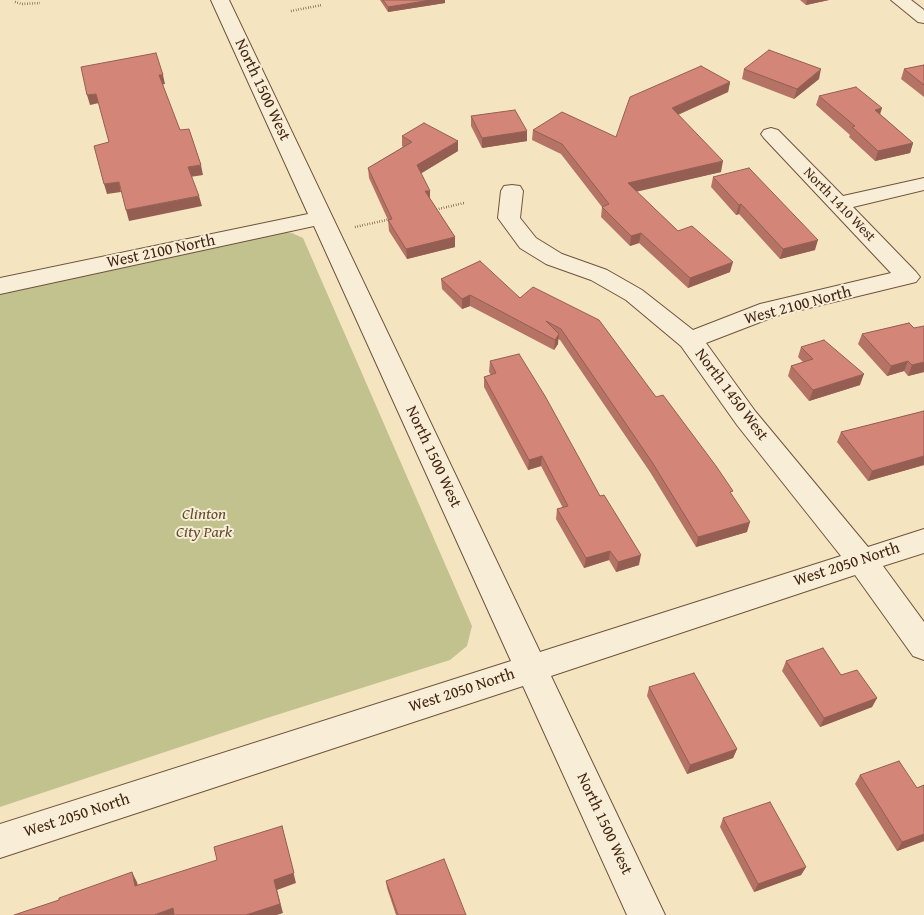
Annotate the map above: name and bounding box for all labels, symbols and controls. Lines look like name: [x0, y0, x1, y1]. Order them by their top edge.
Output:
street label: North 1500 West: [230, 36, 294, 144]
street label: North 1410 West: [799, 164, 879, 246]
street label: West 2100 North: [105, 231, 217, 273]
street label: West 2100 North: [742, 282, 854, 330]
street label: North 1450 West: [690, 345, 772, 445]
street label: North 1500 West: [401, 403, 465, 511]
park label: Clinton City Park: [176, 505, 232, 543]
street label: West 2050 North: [792, 539, 902, 591]
street label: West 2050 North: [407, 665, 517, 717]
street label: North 1500 West: [572, 770, 636, 878]
street label: West 2050 North: [22, 790, 132, 842]

